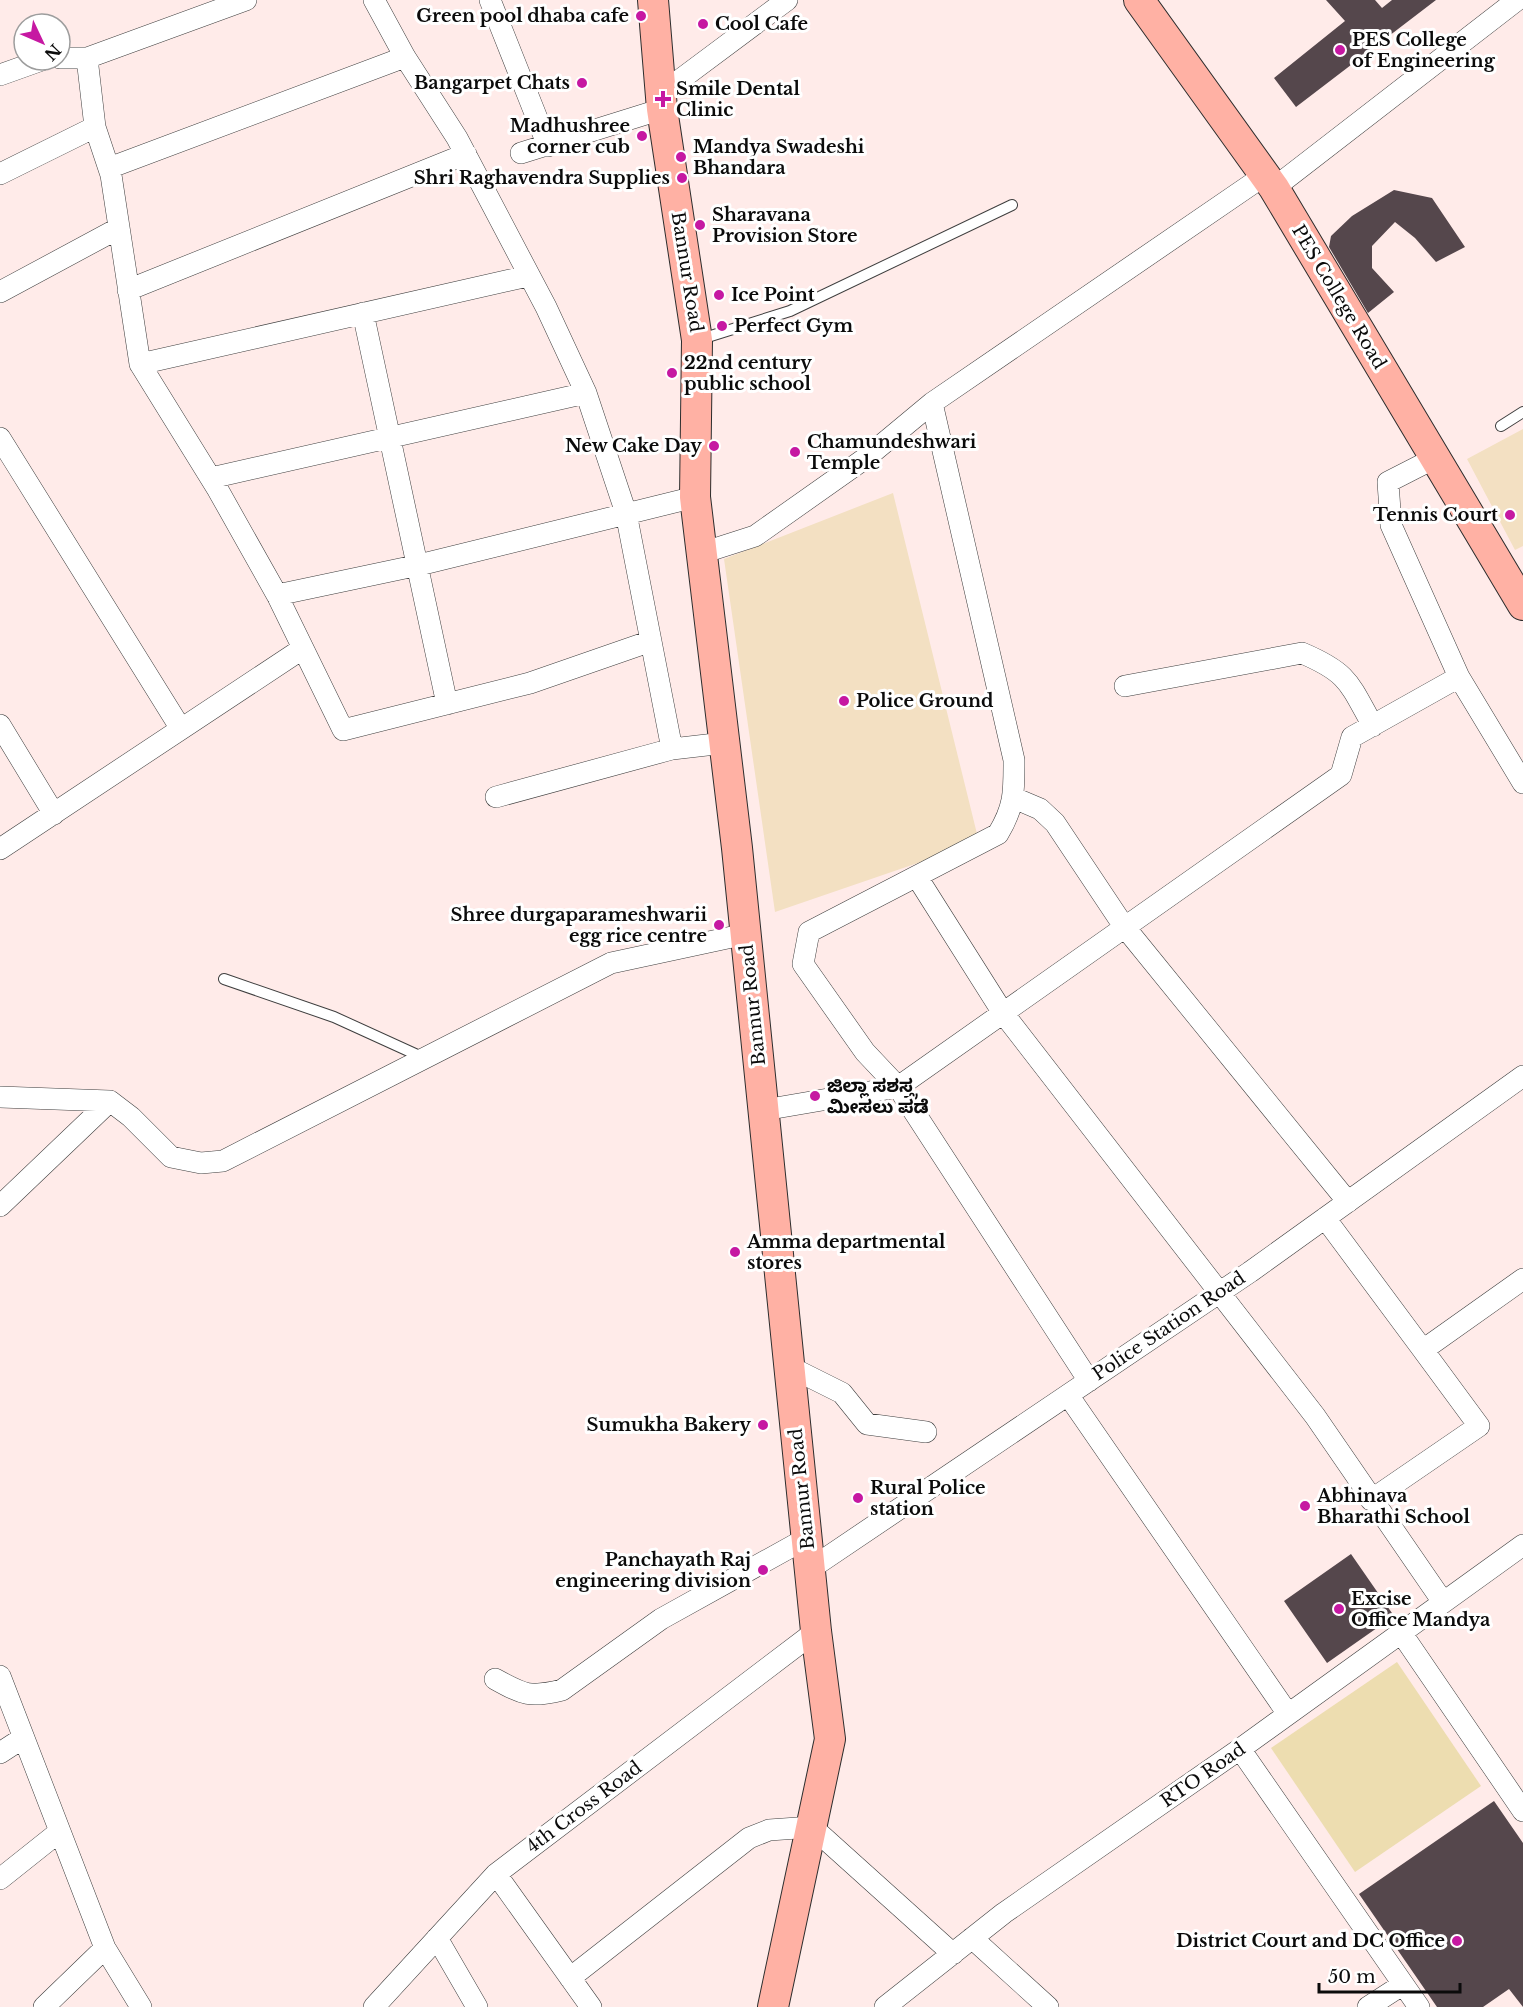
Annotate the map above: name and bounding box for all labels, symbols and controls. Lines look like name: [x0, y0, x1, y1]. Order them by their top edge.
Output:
place label: Green pool dhaba cafe: [416, 5, 629, 27]
marker: Green pool dhaba cafe: [634, 9, 648, 23]
north arrow: [12, 12, 72, 72]
place label: Cool Cafe: [715, 13, 808, 35]
marker: Cool Cafe: [696, 17, 710, 31]
place label: PES College of Engineering: [1352, 29, 1496, 72]
text: N: [40, 40, 65, 65]
marker: PES College of Engineering: [1333, 43, 1347, 57]
place label: Bangarpet Chats: [414, 72, 570, 94]
marker: Bangarpet Chats: [575, 76, 589, 90]
place label: Smile Dental Clinic: [676, 78, 800, 121]
marker: Smile Dental Clinic: [654, 90, 672, 108]
place label: Madhushree corner cub: [510, 115, 630, 158]
marker: Madhushree corner cub: [635, 129, 649, 143]
place label: Mandya Swadeshi Bhandara: [693, 136, 865, 179]
marker: Mandya Swadeshi Bhandara: [674, 150, 688, 164]
place label: Shri Raghavendra Supplies: [414, 167, 670, 189]
marker: Shri Raghavendra Supplies: [675, 171, 689, 185]
place label: Sharavana Provision Store: [712, 204, 858, 247]
street label: Bannur Road: [667, 210, 707, 334]
marker: Sharavana Provision Store: [693, 218, 707, 232]
street label: PES College Road: [1287, 221, 1391, 373]
place label: Ice Point: [731, 284, 815, 306]
marker: Ice Point: [712, 288, 726, 302]
place label: Perfect Gym: [734, 315, 853, 337]
marker: Perfect Gym: [715, 319, 729, 333]
place label: 22nd century public school: [684, 352, 812, 395]
marker: 22nd century public school: [665, 366, 679, 380]
place label: Chamundeshwari Temple: [807, 431, 977, 474]
place label: New Cake Day: [565, 435, 702, 457]
marker: New Cake Day: [707, 439, 721, 453]
marker: Chamundeshwari Temple: [788, 445, 802, 459]
place label: Tennis Court: [1373, 504, 1498, 526]
marker: Tennis Court: [1503, 508, 1517, 522]
place label: Police Ground: [856, 690, 994, 712]
marker: Police Ground: [837, 694, 851, 708]
place label: Shree durgaparameshwarii egg rice centre: [450, 904, 707, 947]
marker: Shree durgaparameshwarii egg rice centre: [712, 918, 726, 932]
street label: Bannur Road: [736, 943, 770, 1067]
place label: ಜಿಲ್ಲಾ ಸಶಸ್ತ್ರ ಮೀಸಲು ಪಡೆ: [827, 1075, 929, 1118]
marker: ಜಿಲ್ಲಾ ಸಶಸ್ತ್ರ ಮೀಸಲು ಪಡೆ: [808, 1089, 822, 1103]
place label: Amma departmental stores: [746, 1231, 946, 1274]
marker: Amma departmental stores: [728, 1245, 742, 1259]
street label: Police Station Road: [1089, 1267, 1249, 1385]
place label: Sumukha Bakery: [587, 1414, 751, 1436]
marker: Sumukha Bakery: [756, 1418, 770, 1432]
street label: Bannur Road: [785, 1427, 819, 1551]
place label: Rural Police station: [870, 1477, 986, 1520]
place label: Abhinava Bharathi School: [1316, 1485, 1470, 1528]
marker: Rural Police station: [851, 1491, 865, 1505]
marker: Abhinava Bharathi School: [1298, 1499, 1312, 1513]
place label: Panchayath Raj engineering division: [555, 1549, 751, 1592]
marker: Panchayath Raj engineering division: [756, 1563, 770, 1577]
place label: Excise Office Mandya: [1351, 1588, 1491, 1631]
marker: Excise Office Mandya: [1332, 1602, 1346, 1616]
street label: RTO Road: [1156, 1738, 1250, 1812]
street label: 4th Cross Road: [522, 1756, 646, 1858]
place label: District Court and DC Office: [1176, 1930, 1445, 1952]
marker: District Court and DC Office: [1450, 1934, 1464, 1948]
scale bar: [1319, 1956, 1460, 1994]
text: 50 m: [1328, 1966, 1376, 1988]

